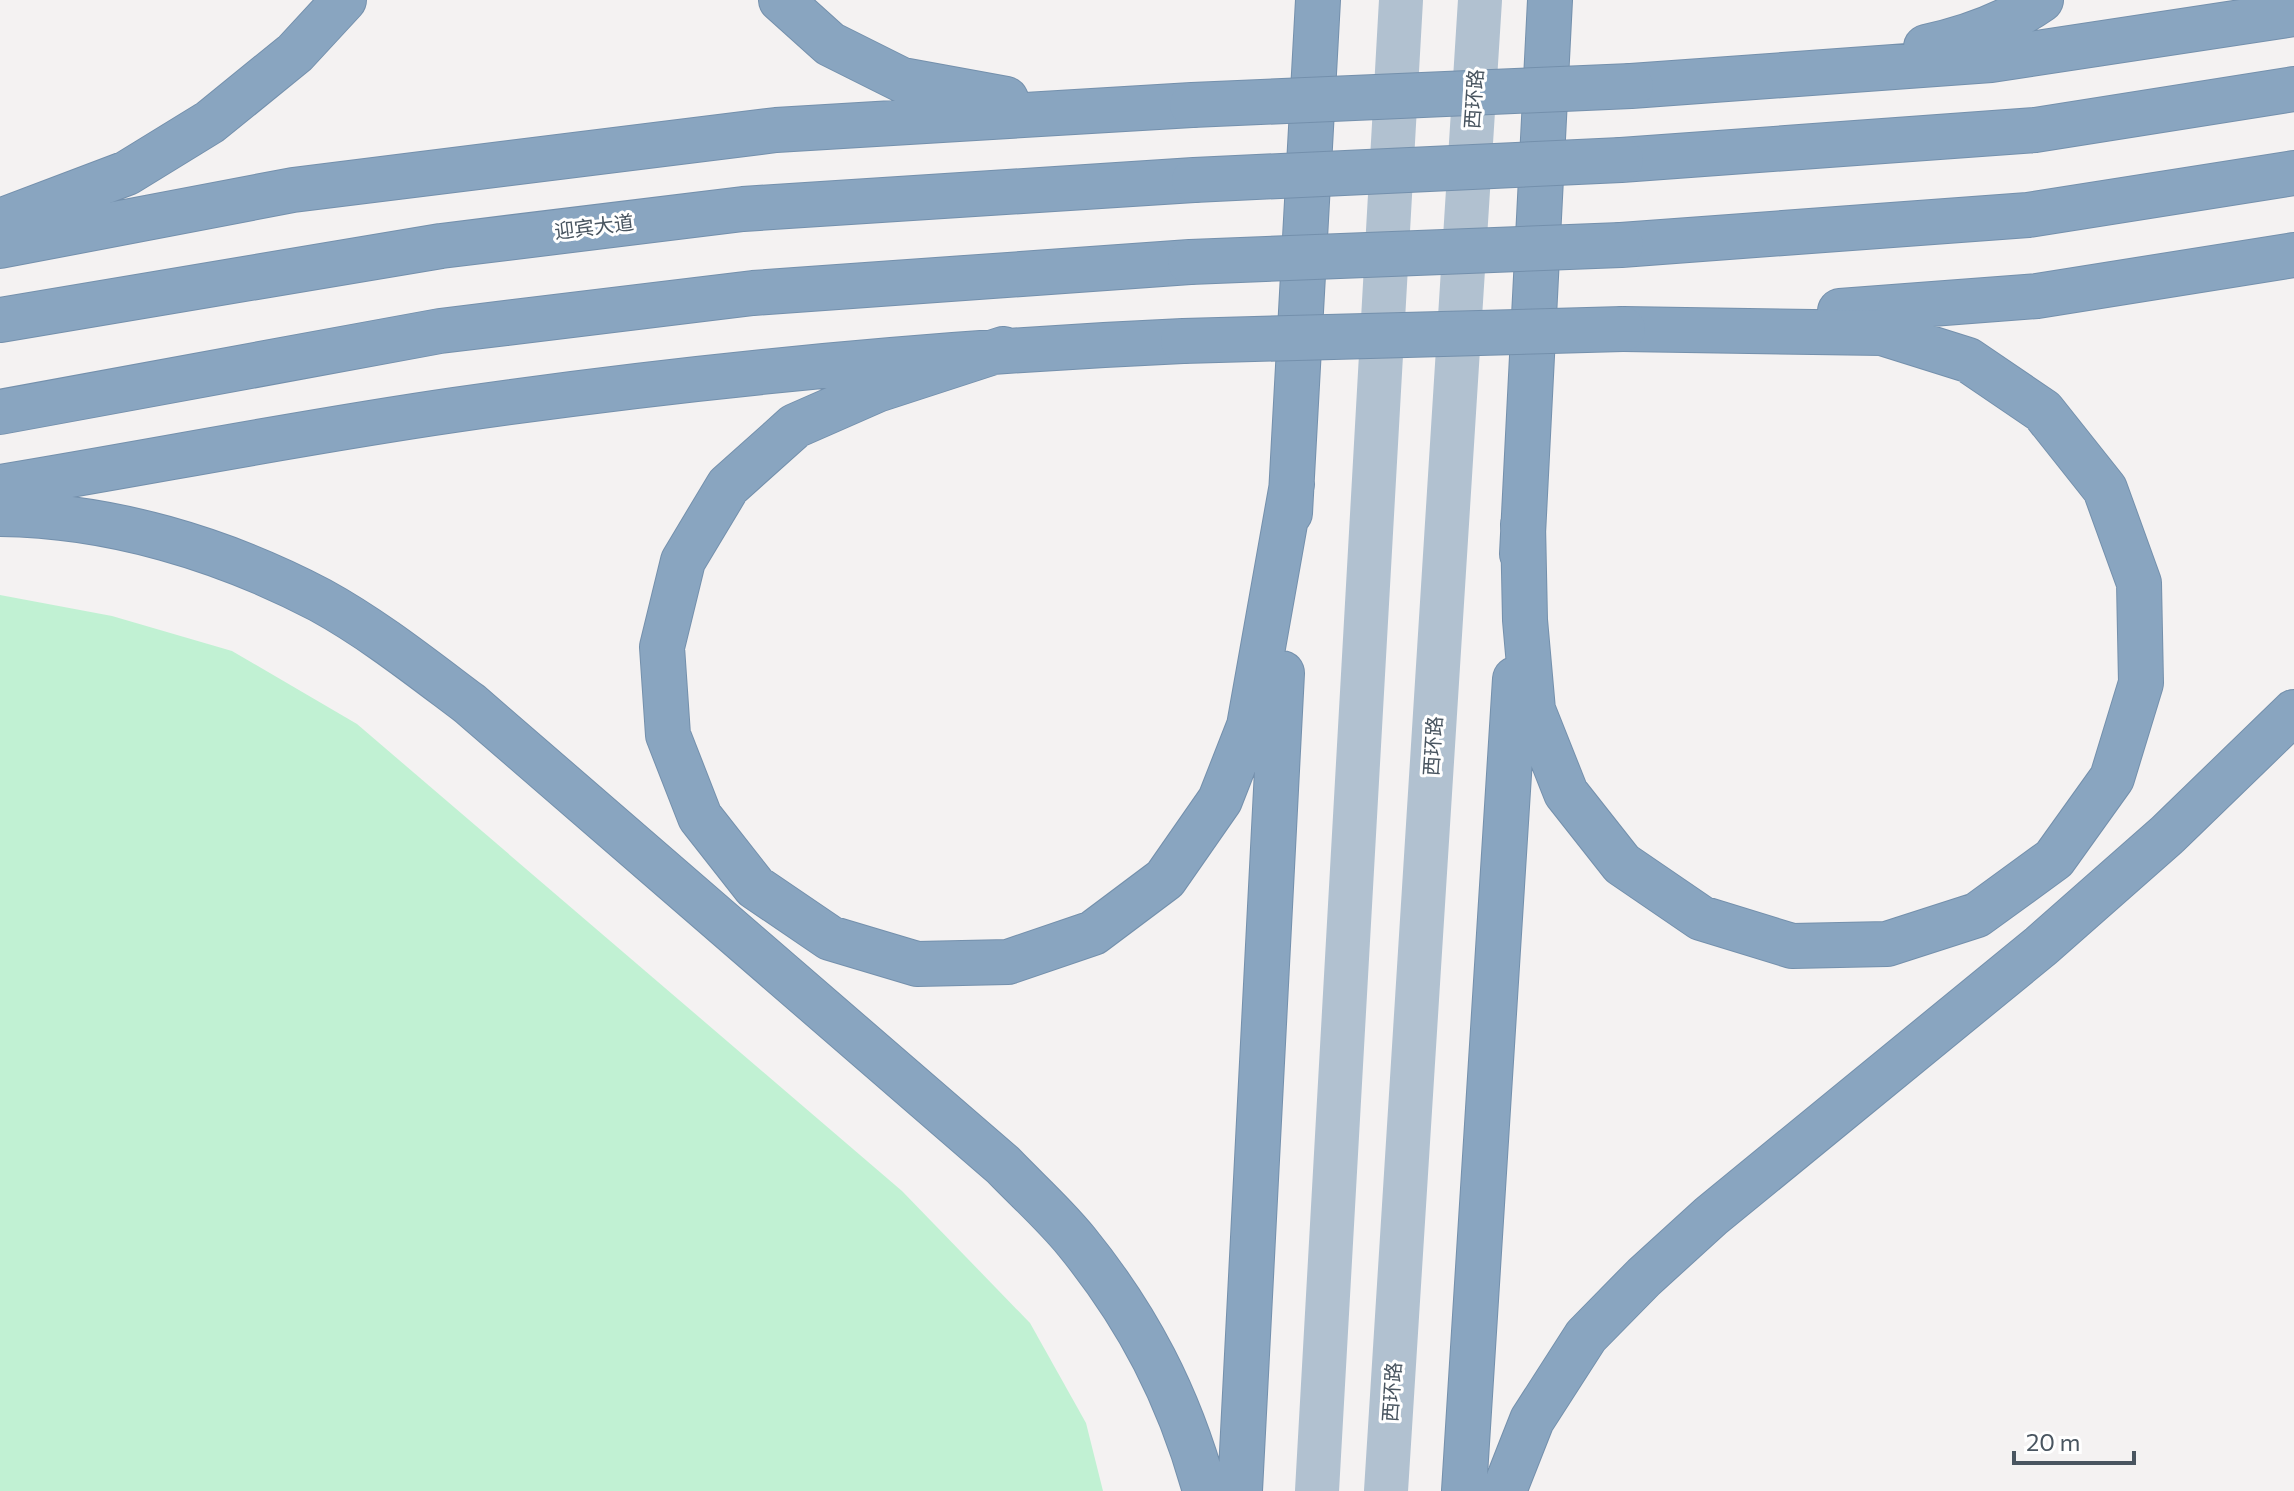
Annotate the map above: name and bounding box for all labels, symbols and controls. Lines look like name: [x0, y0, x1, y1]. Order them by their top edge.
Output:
street label: 西环路: [1459, 68, 1487, 130]
street label: 迎宾大道: [553, 209, 635, 243]
street label: 西环路: [1418, 715, 1446, 777]
street label: 西环路: [1377, 1361, 1405, 1423]
scale bar: [2014, 1415, 2134, 1465]
text: 20 m: [2026, 1427, 2080, 1456]

